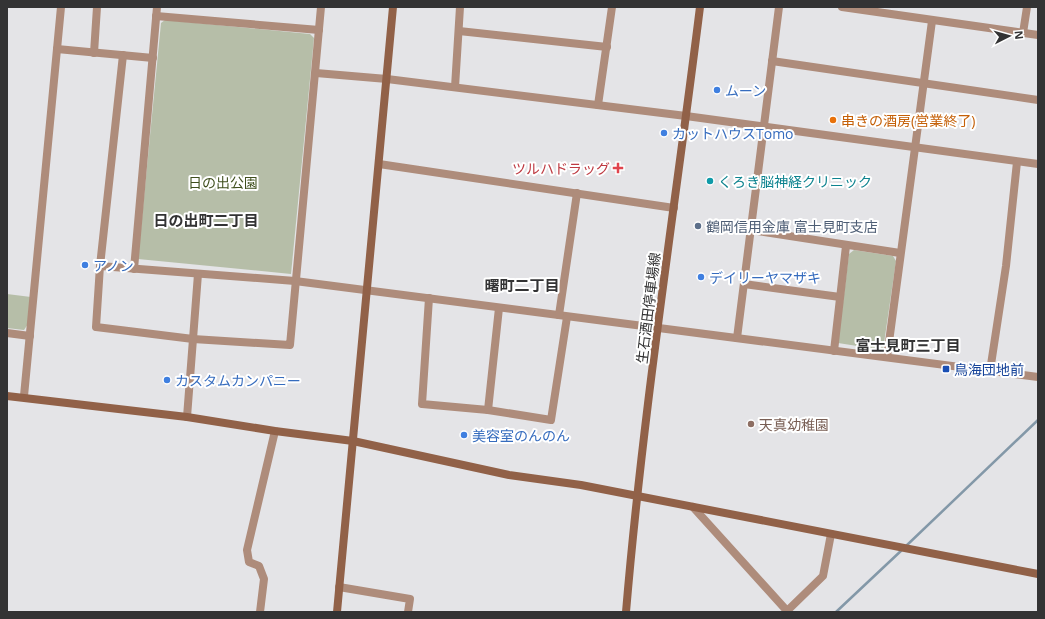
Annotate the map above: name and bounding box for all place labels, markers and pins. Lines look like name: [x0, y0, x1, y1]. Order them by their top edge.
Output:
place label: ムーン: [725, 81, 766, 100]
marker: ムーン: [712, 85, 722, 95]
place label: 串きの酒房(営業終了): [841, 111, 975, 130]
marker: 串きの酒房(営業終了): [828, 115, 838, 125]
place label: カットハウスTomo: [672, 124, 794, 143]
marker: カットハウスTomo: [659, 128, 669, 138]
place label: ツルハドラッグ: [512, 159, 610, 178]
marker: ツルハドラッグ: [613, 163, 623, 173]
place label: くろき脳神経クリニック: [718, 172, 872, 191]
marker: くろき脳神経クリニック: [705, 176, 715, 186]
place label: 鶴岡信用金庫 富士見町支店: [706, 217, 878, 236]
marker: 鶴岡信用金庫 富士見町支店: [693, 221, 703, 231]
place label: アノン: [93, 256, 134, 275]
marker: アノン: [80, 260, 90, 270]
place label: デイリーヤマザキ: [709, 268, 821, 287]
marker: デイリーヤマザキ: [696, 272, 706, 282]
place label: 鳥海団地前: [954, 360, 1024, 379]
marker: 鳥海団地前: [941, 364, 951, 374]
place label: カスタムカンパニー: [175, 371, 301, 390]
marker: カスタムカンパニー: [162, 375, 172, 385]
place label: 天真幼稚園: [759, 415, 829, 434]
marker: 天真幼稚園: [746, 419, 756, 429]
place label: 美容室のんのん: [472, 426, 570, 445]
marker: 美容室のんのん: [459, 430, 469, 440]

